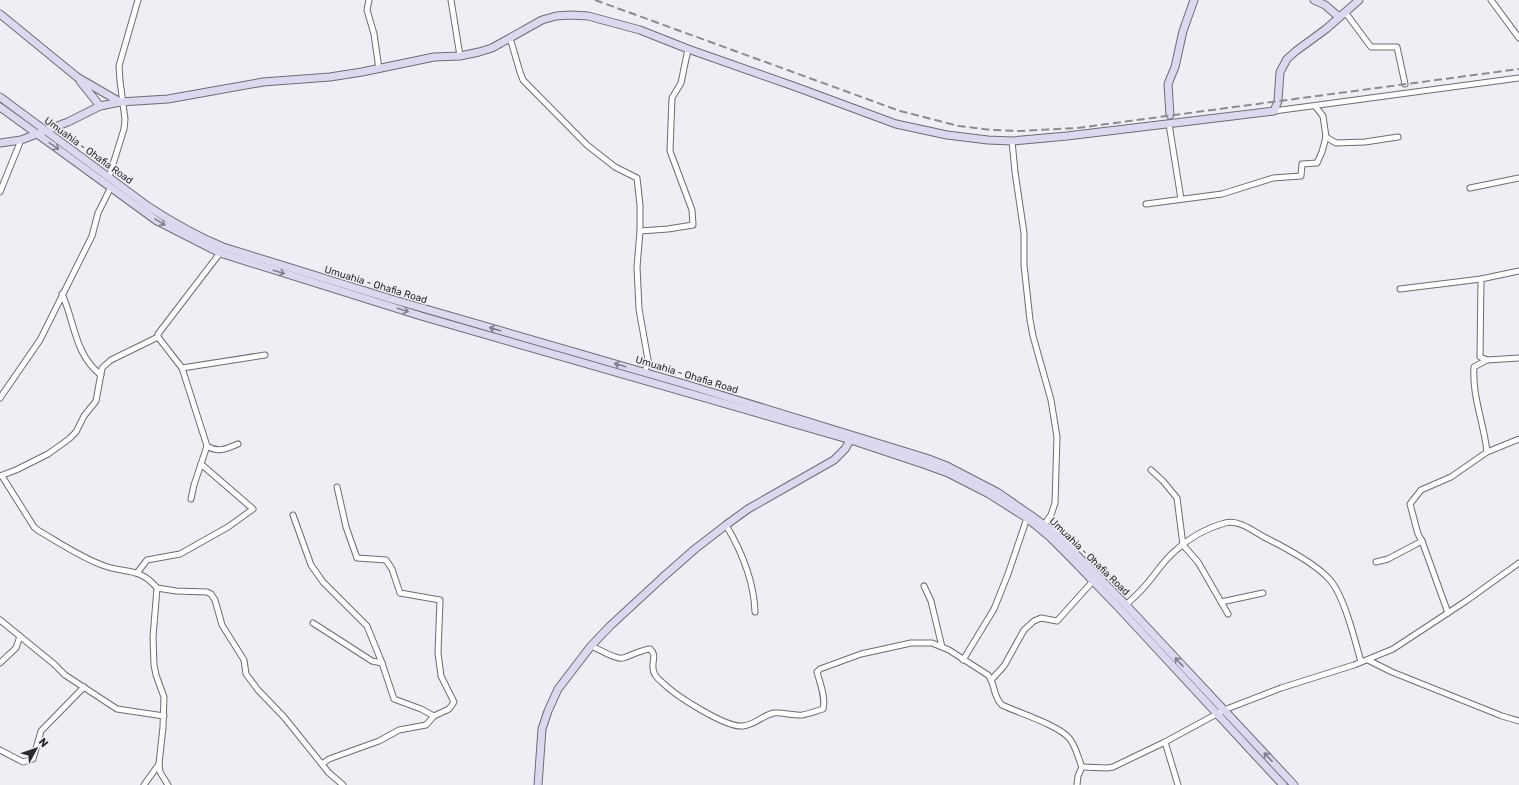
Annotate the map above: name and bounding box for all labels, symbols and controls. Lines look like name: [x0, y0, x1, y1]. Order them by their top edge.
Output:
street label: Umuahia - Ohafia Road: [42, 115, 135, 187]
one-way arrow: [48, 142, 59, 150]
one-way arrow: [154, 218, 165, 226]
street label: Umuahia - Ohafia Road: [323, 264, 429, 306]
one-way arrow: [272, 269, 285, 276]
one-way arrow: [397, 307, 410, 314]
one-way arrow: [489, 325, 502, 333]
street label: Umuahia - Ohafia Road: [634, 354, 740, 396]
one-way arrow: [614, 361, 627, 368]
street label: Umuahia - Ohafia Road: [1047, 515, 1132, 598]
one-way arrow: [1174, 657, 1184, 667]
north arrow: [16, 729, 56, 769]
text: N: [36, 736, 51, 750]
one-way arrow: [1264, 752, 1273, 762]

